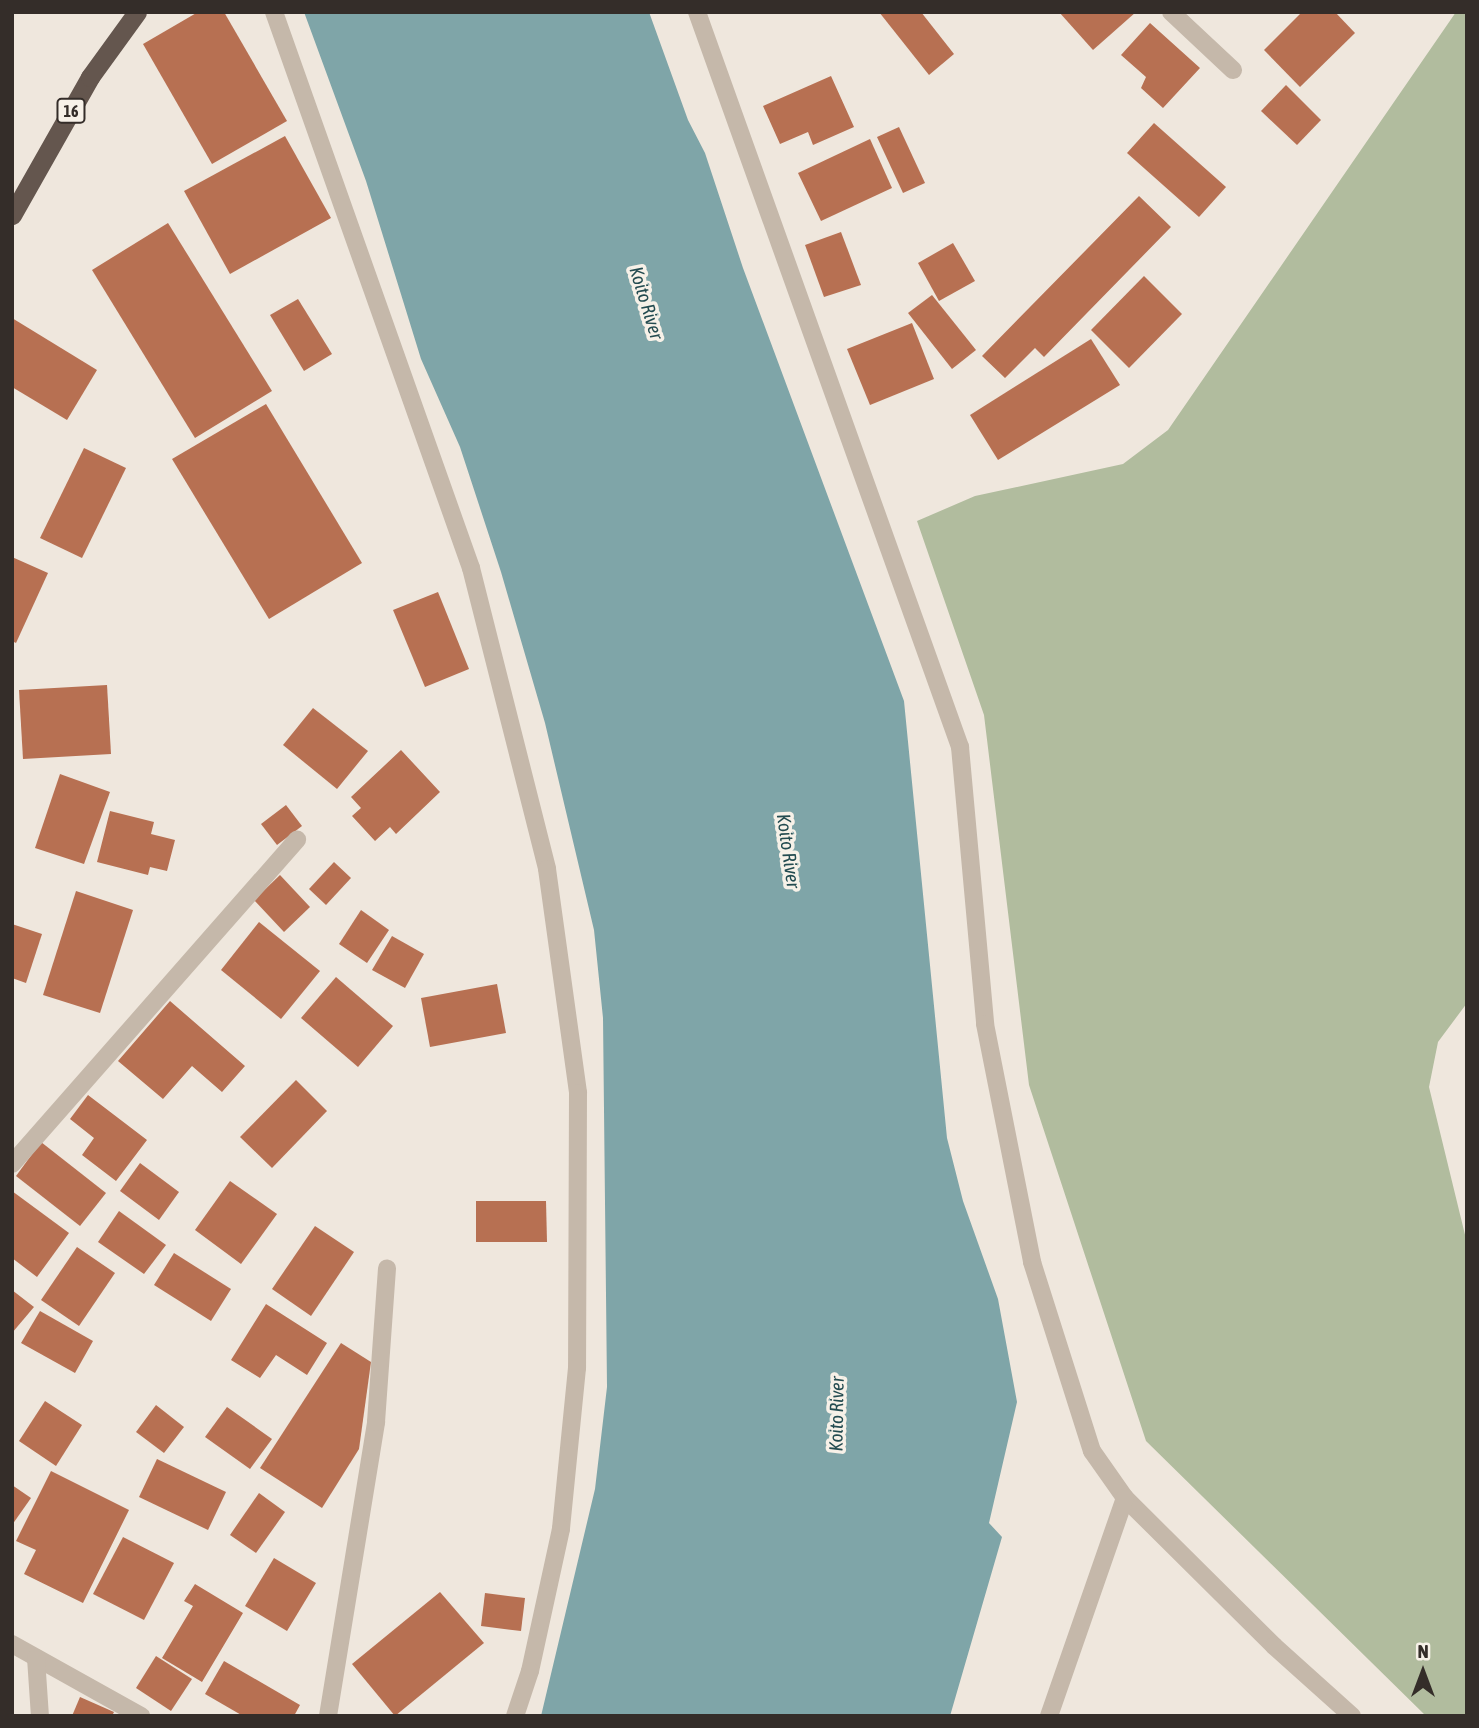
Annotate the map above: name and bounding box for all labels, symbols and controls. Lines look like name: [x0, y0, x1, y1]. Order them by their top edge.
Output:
road number: 16: [55, 99, 87, 124]
water label: Koito River: [624, 264, 668, 342]
water label: Koito River: [772, 812, 804, 890]
water label: Koito River: [825, 1376, 849, 1452]
north arrow: [1388, 1637, 1458, 1707]
text: N: [1417, 1640, 1429, 1662]

